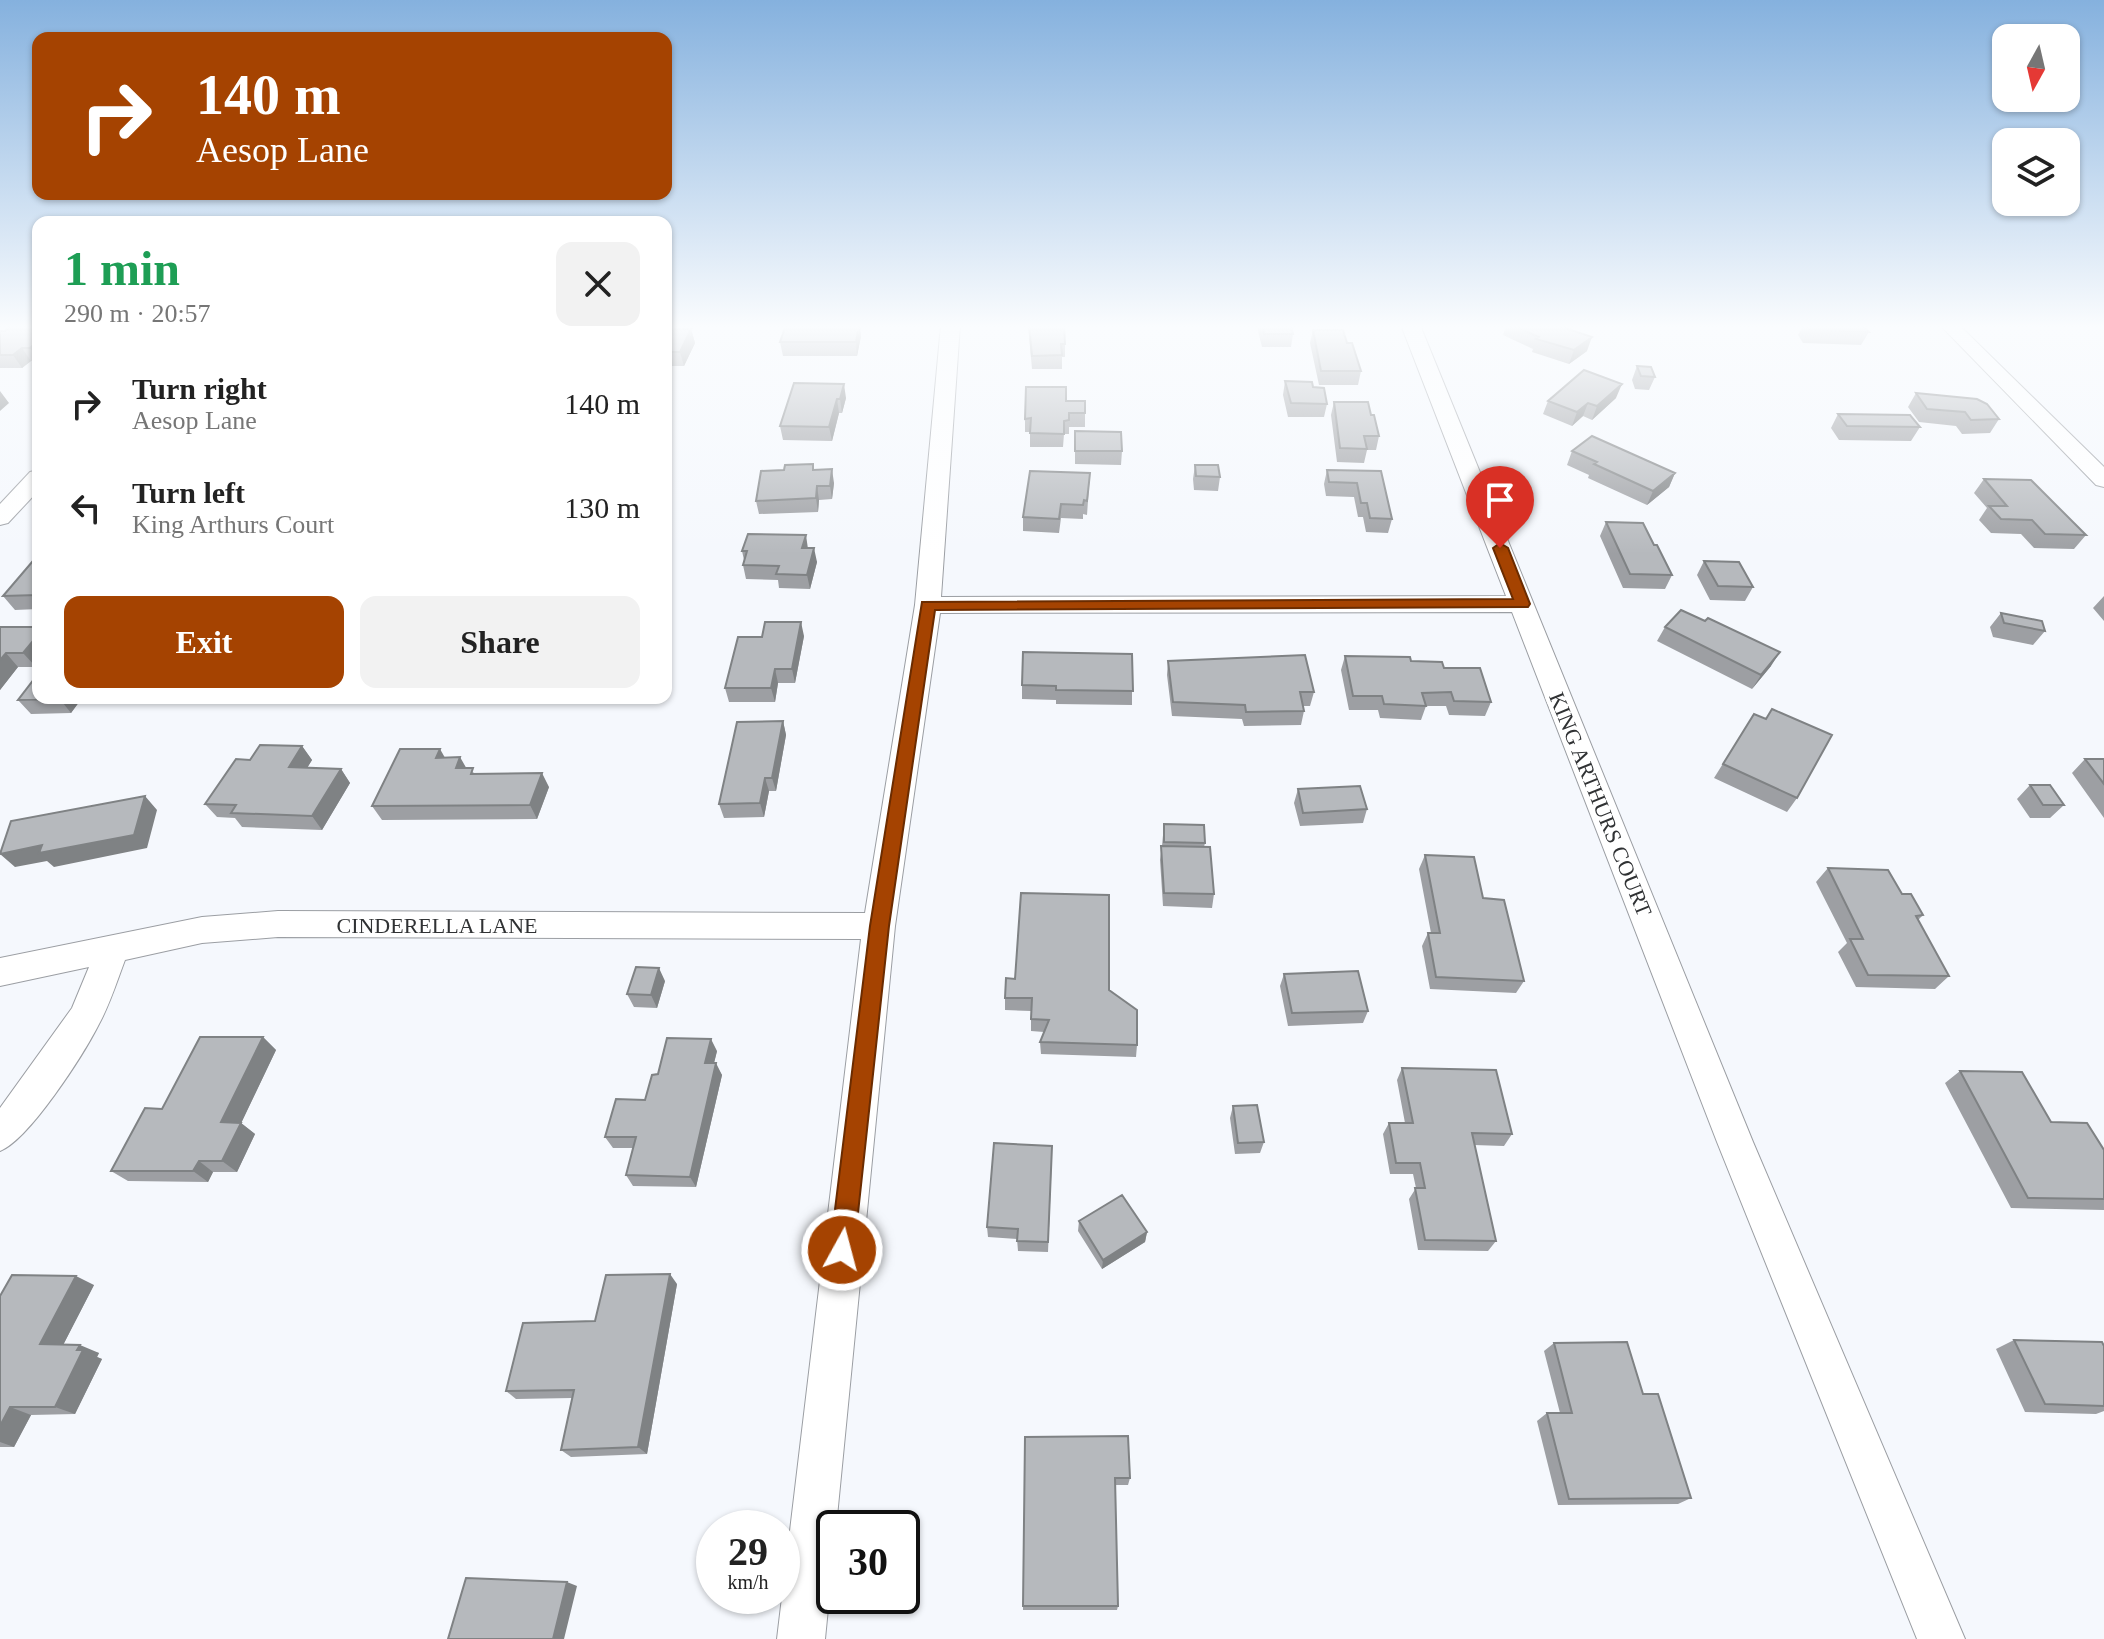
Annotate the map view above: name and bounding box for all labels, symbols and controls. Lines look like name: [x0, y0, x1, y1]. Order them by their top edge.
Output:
north arrow: [1992, 24, 2080, 112]
map controls: [1992, 24, 2080, 216]
icon: right: [64, 64, 168, 168]
text: 140 m: [196, 64, 341, 126]
button: layers: [1992, 128, 2080, 216]
text: Aesop Lane: [196, 130, 369, 170]
text: 1 min: [64, 242, 180, 295]
button: close: [556, 242, 640, 326]
text: 290 m · 20:57: [64, 299, 211, 328]
text: Turn right: [132, 372, 267, 405]
icon: right: [64, 382, 108, 426]
text: 140 m: [564, 387, 640, 420]
text: Aesop Lane: [132, 406, 257, 435]
pin: [1466, 466, 1534, 548]
text: Turn left: [132, 476, 245, 509]
icon: arrive: [1478, 478, 1522, 522]
icon: left: [64, 486, 108, 530]
text: 130 m: [564, 491, 640, 524]
text: King Arthurs Court: [132, 510, 334, 539]
button: Exit: [64, 596, 344, 688]
button: Share: [360, 596, 640, 688]
street label: KING ARTHURS COURT: [1544, 689, 1657, 920]
street label: CINDERELLA LANE: [336, 913, 538, 938]
position arrow: [800, 1208, 884, 1292]
speed limit sign: 30: [816, 1510, 920, 1614]
text: 29: [728, 1529, 768, 1574]
text: km/h: [727, 1571, 769, 1593]

